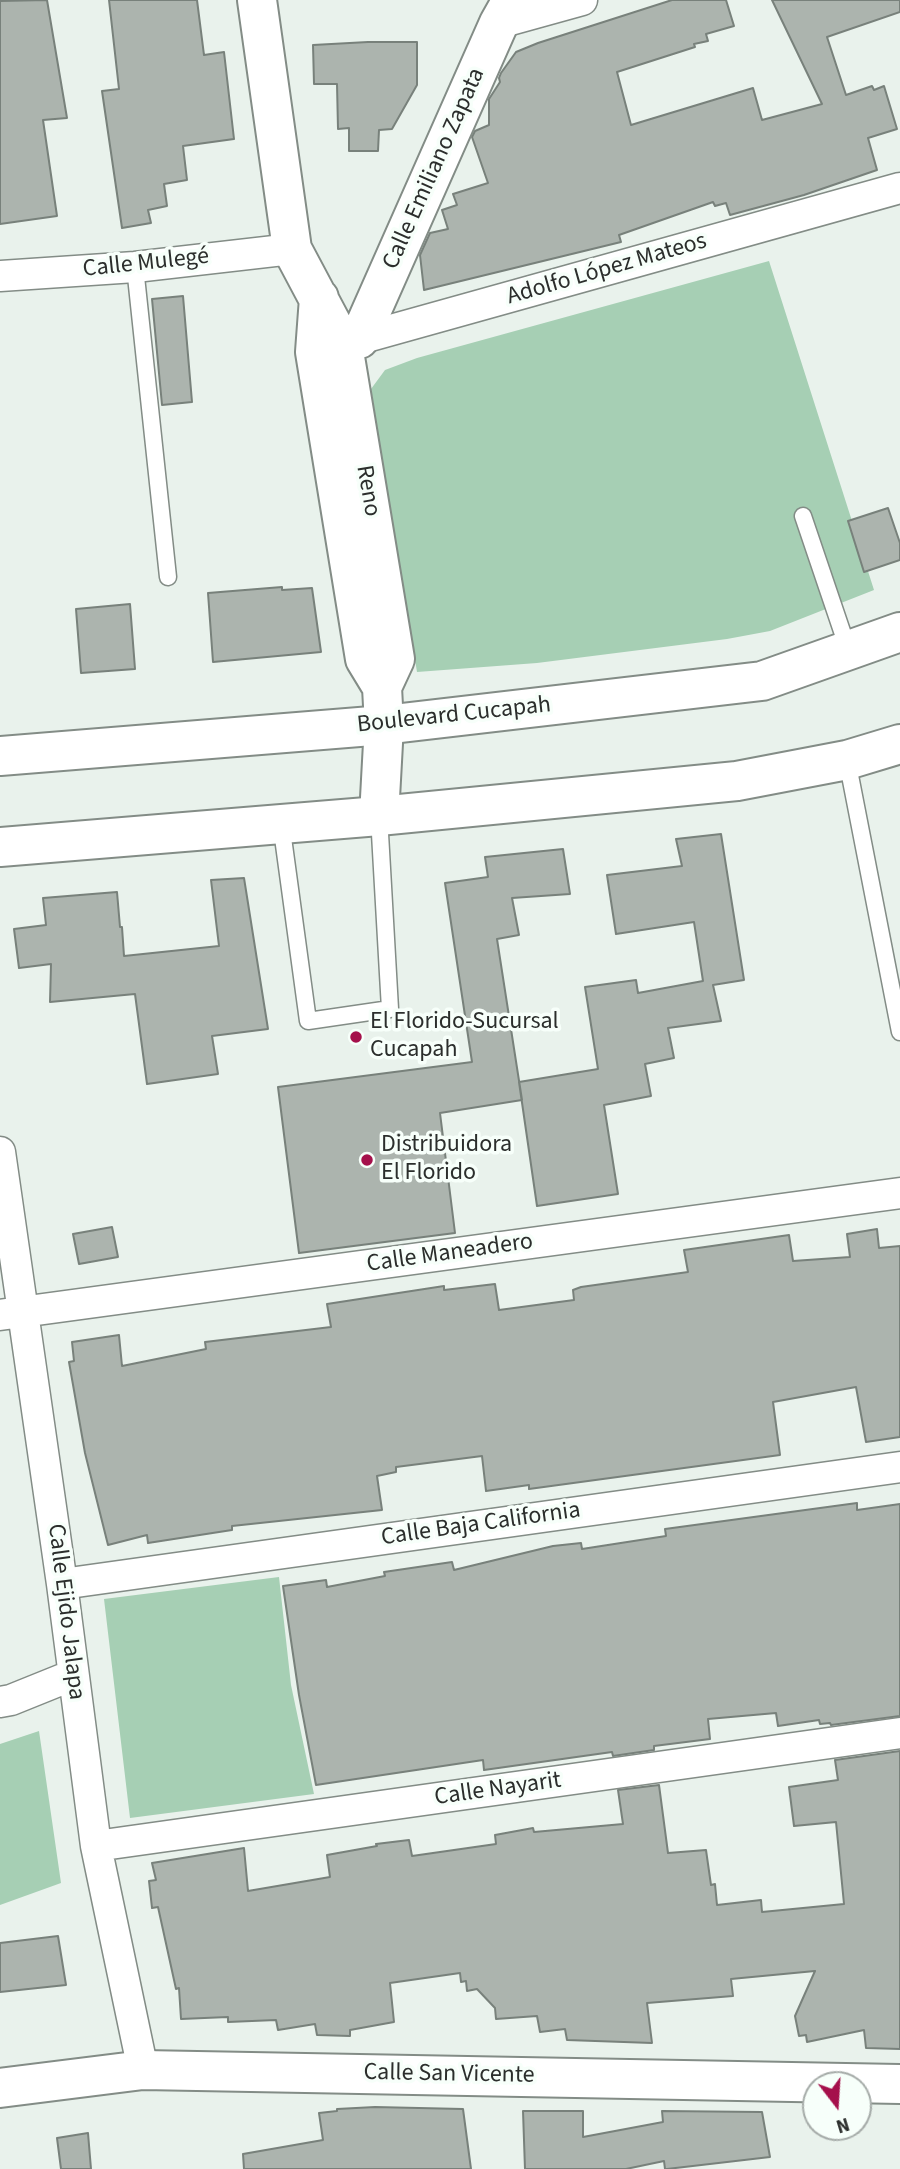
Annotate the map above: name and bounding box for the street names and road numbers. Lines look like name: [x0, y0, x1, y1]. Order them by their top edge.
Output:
street label: Calle Emiliano Zapata: [378, 64, 492, 274]
street label: Adolfo López Mateos: [504, 228, 710, 312]
street label: Calle Mulegé: [81, 243, 211, 285]
street label: Reno: [348, 463, 386, 519]
street label: Boulevard Cucapah: [356, 691, 552, 741]
street label: Calle Maneadero: [365, 1228, 535, 1280]
street label: Calle Baja California: [380, 1497, 582, 1553]
street label: Calle Ejido Jalapa: [40, 1522, 90, 1702]
street label: Calle Nayarit: [433, 1767, 563, 1813]
street label: Calle San Vicente: [363, 2059, 535, 2091]

